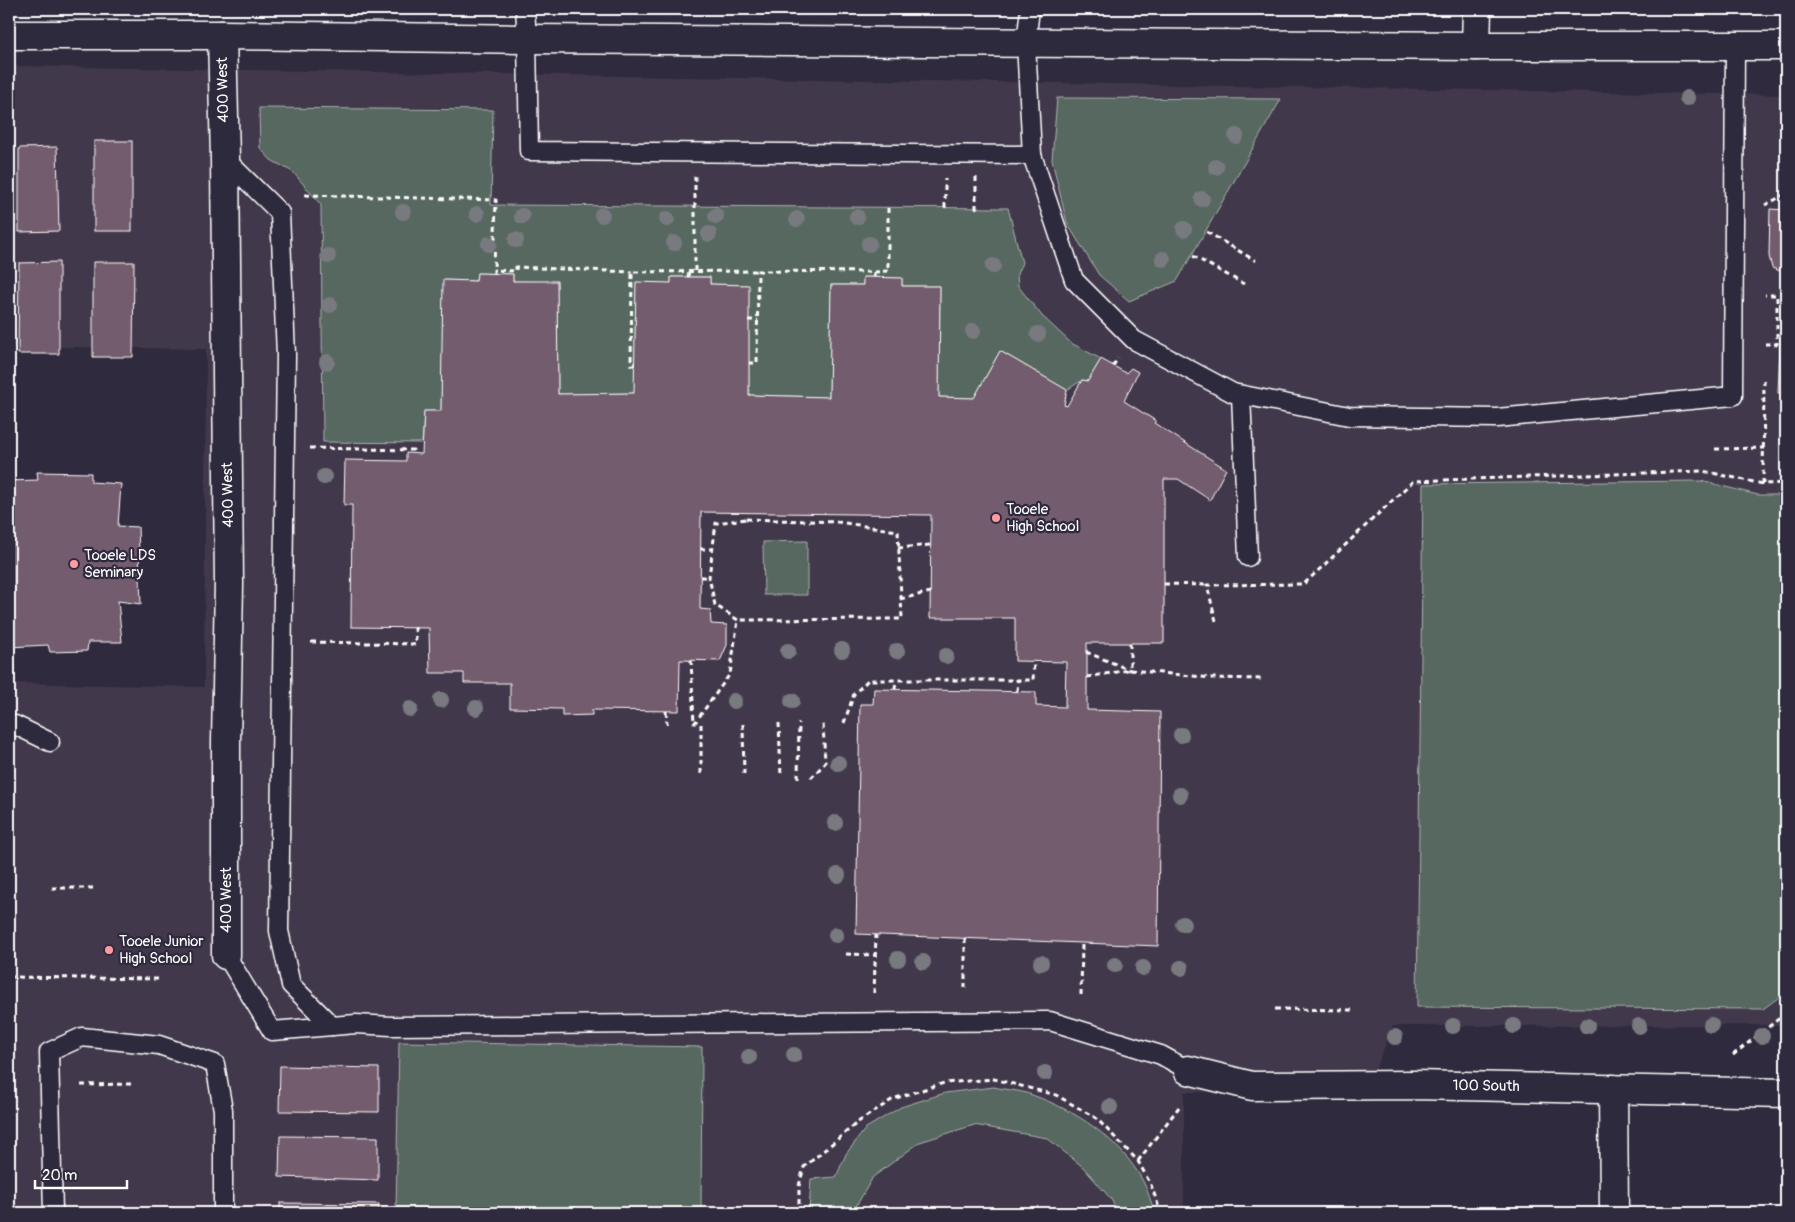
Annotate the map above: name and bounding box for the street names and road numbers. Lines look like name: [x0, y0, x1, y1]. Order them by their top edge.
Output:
street label: 400 West: [213, 56, 233, 123]
street label: 400 West: [218, 461, 238, 528]
street label: 400 West: [217, 866, 236, 933]
street label: 100 South: [1452, 1076, 1520, 1096]

